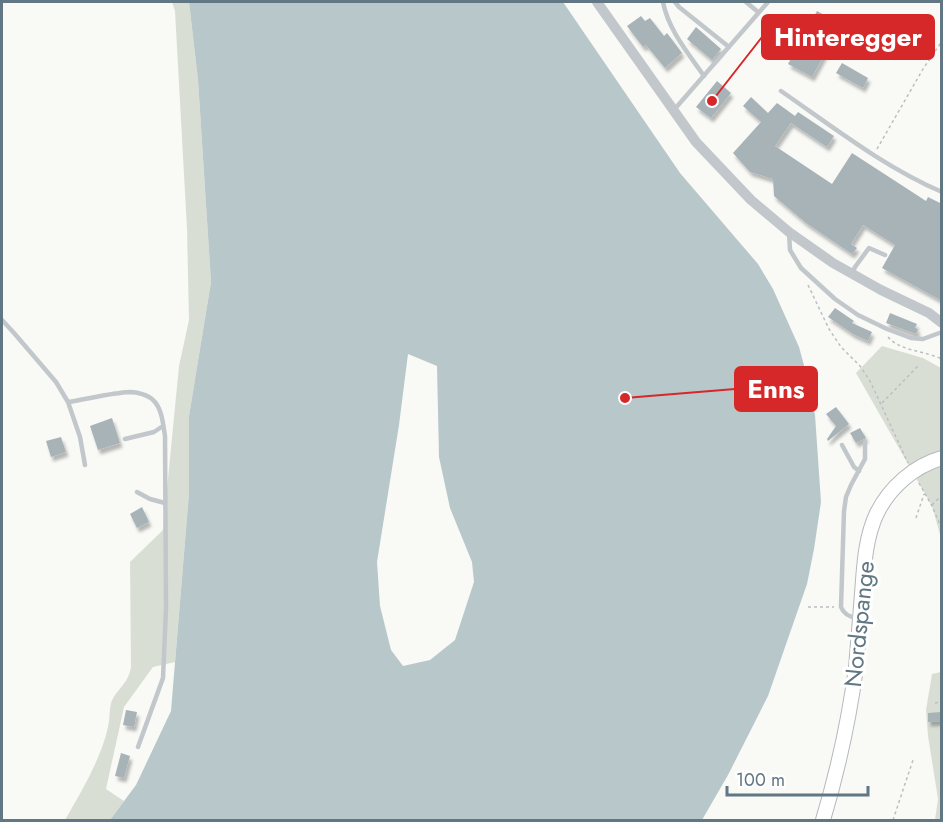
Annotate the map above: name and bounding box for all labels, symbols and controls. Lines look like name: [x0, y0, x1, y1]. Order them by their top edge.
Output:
callout: Hinteregger: [762, 15, 934, 59]
text: Hinteregger: [774, 18, 922, 56]
callout: Enns: [735, 367, 817, 411]
text: Enns: [747, 370, 805, 408]
street label: Nordspange: [835, 559, 883, 689]
scale bar: [727, 759, 868, 797]
text: 100 m: [736, 767, 785, 793]

